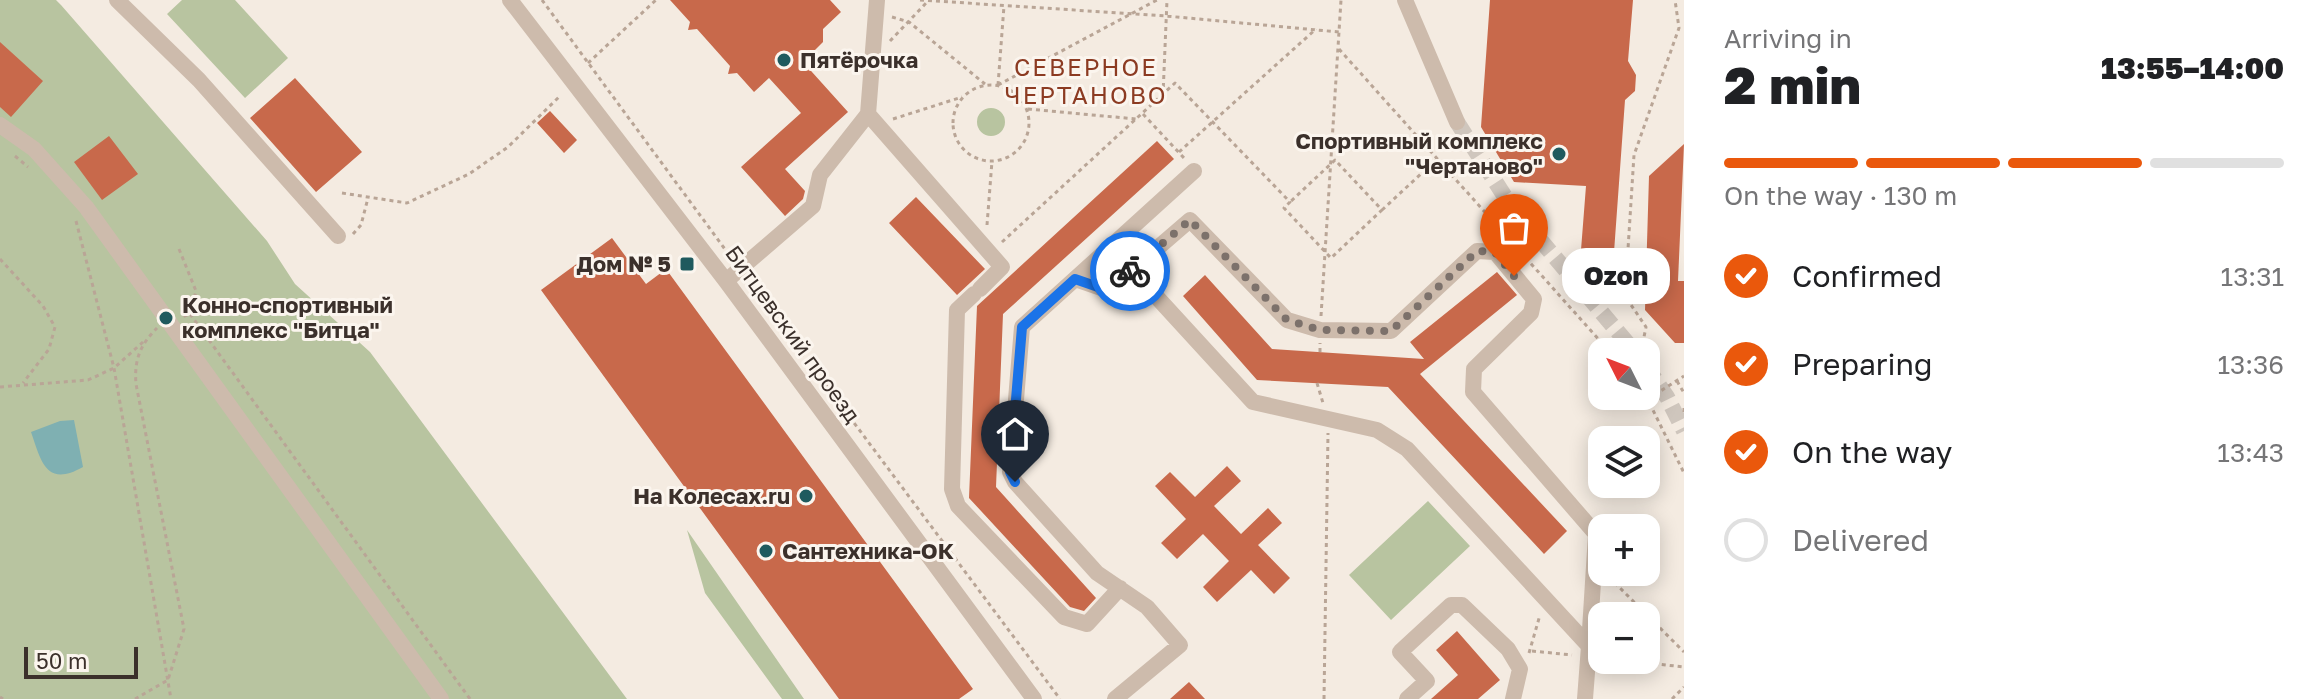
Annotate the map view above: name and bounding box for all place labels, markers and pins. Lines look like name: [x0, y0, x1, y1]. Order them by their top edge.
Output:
place label: Пятёрочка: [800, 46, 918, 73]
marker: Пятёрочка: [775, 51, 793, 69]
place label: Спортивный комплекс "Чертаново": [1295, 127, 1543, 179]
marker: Спортивный комплекс "Чертаново": [1550, 145, 1568, 163]
pin: [1480, 194, 1548, 276]
callout: Ozon: [1562, 248, 1670, 304]
place label: Дом № 5: [577, 250, 671, 277]
marker: Дом № 5: [678, 255, 696, 273]
place label: Конно-спортивный комплекс "Битца": [182, 291, 393, 343]
marker: Конно-спортивный комплекс "Битца": [157, 309, 175, 327]
pin: [981, 400, 1049, 482]
place label: На Колесах.ru: [633, 482, 790, 509]
marker: На Колесах.ru: [797, 487, 815, 505]
place label: Сантехника-ОК: [782, 537, 954, 564]
marker: Сантехника-ОК: [757, 542, 775, 560]

